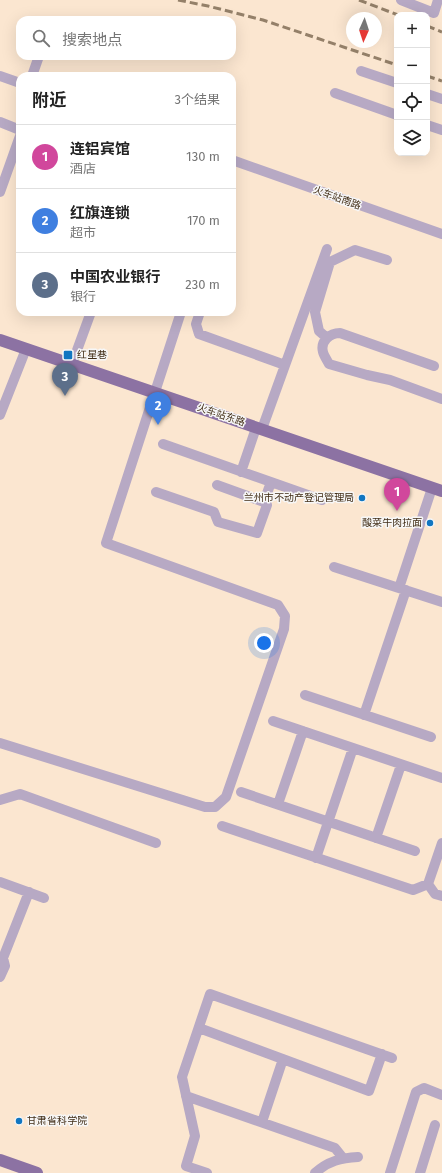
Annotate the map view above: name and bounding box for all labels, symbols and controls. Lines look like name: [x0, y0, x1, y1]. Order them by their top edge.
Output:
north arrow: [346, 12, 382, 48]
map controls: [394, 12, 430, 156]
button: +: [394, 12, 430, 48]
search box: [16, 16, 236, 60]
icon: search: [30, 27, 52, 49]
text: 搜索地点: [62, 31, 122, 49]
button: −: [394, 48, 430, 84]
button: locate: [394, 84, 430, 120]
text: 附近: [32, 90, 66, 111]
text: 3个结果: [175, 92, 220, 107]
button: layers: [394, 120, 430, 156]
text: 连铝宾馆: [70, 140, 130, 158]
text: 1: [42, 149, 48, 164]
text: 130 m: [186, 149, 220, 164]
text: 酒店: [70, 161, 96, 176]
street label: 火车站南路: [311, 184, 363, 212]
text: 红旗连锁: [70, 204, 130, 222]
text: 2: [42, 213, 48, 228]
text: 170 m: [187, 213, 220, 228]
text: 超市: [70, 225, 96, 240]
text: 中国农业银行: [70, 268, 160, 286]
text: 3: [42, 277, 48, 292]
text: 230 m: [185, 277, 220, 292]
text: 银行: [70, 289, 96, 304]
marker: 红星巷: [62, 349, 74, 361]
place label: 红星巷: [77, 349, 107, 361]
pin: 3: [52, 363, 78, 396]
pin: 2: [145, 392, 171, 425]
street label: 火车站东路: [195, 401, 247, 429]
pin: 1: [384, 478, 410, 511]
place label: 兰州市不动产登记管理局: [244, 492, 354, 504]
marker: 兰州市不动产登记管理局: [357, 493, 367, 503]
place label: 酸菜牛肉拉面: [362, 517, 422, 529]
marker: 酸菜牛肉拉面: [425, 518, 435, 528]
your location: [254, 633, 274, 653]
place label: 甘肃省科学院: [27, 1115, 87, 1127]
marker: 甘肃省科学院: [14, 1116, 24, 1126]

